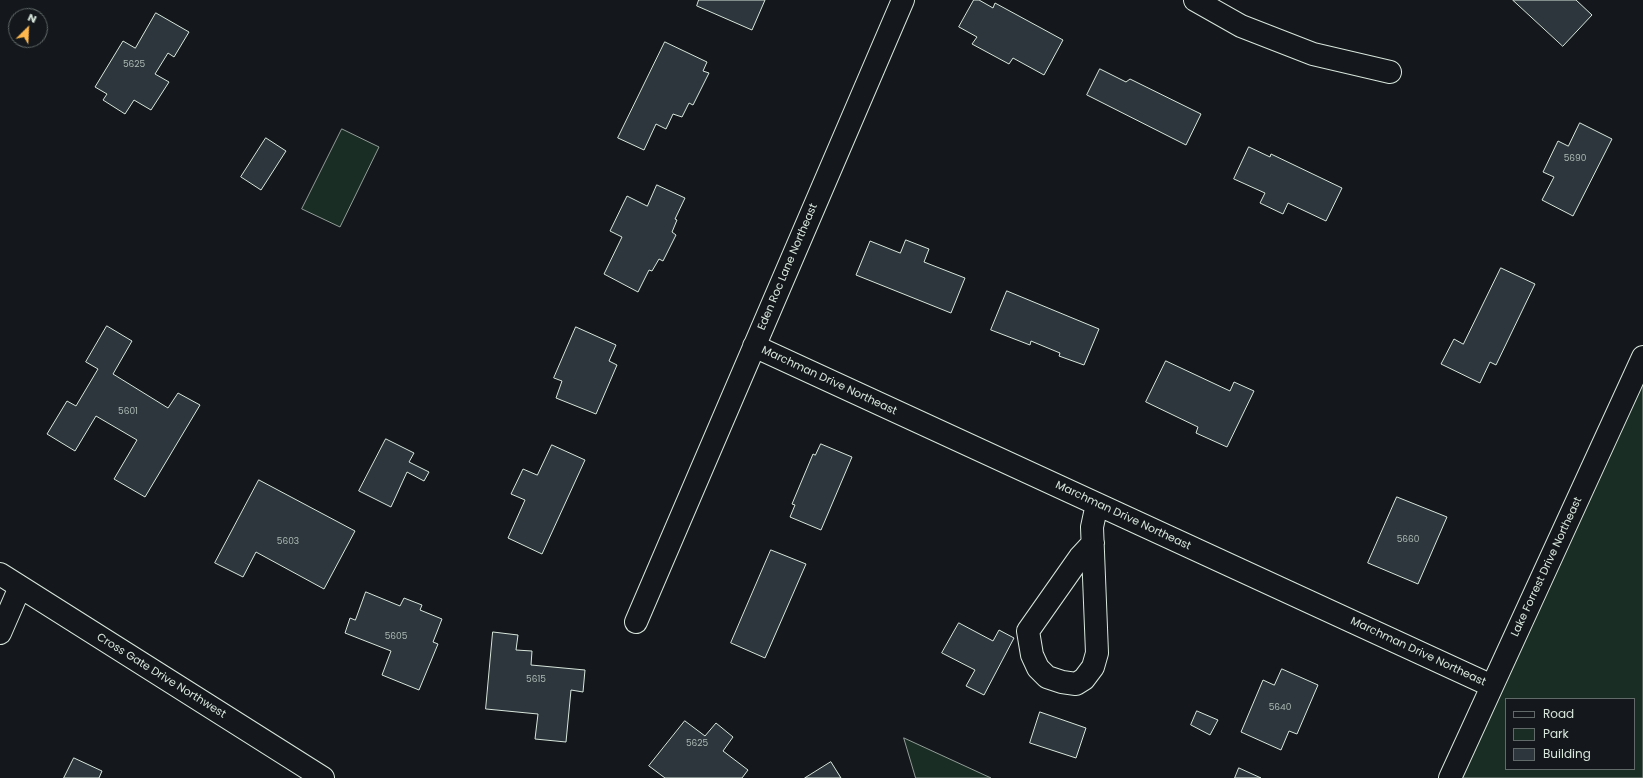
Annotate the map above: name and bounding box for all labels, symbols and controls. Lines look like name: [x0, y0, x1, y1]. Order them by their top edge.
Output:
north arrow: [8, 8, 48, 48]
text: N: [25, 9, 40, 27]
house number: 5625: [123, 60, 145, 70]
house number: 5690: [1564, 154, 1586, 164]
street label: Eden Roc Lane Northeast: [755, 202, 821, 332]
street label: Marchman Drive Northeast: [759, 344, 899, 418]
house number: 5601: [118, 407, 138, 417]
street label: Marchman Drive Northeast: [1053, 479, 1193, 553]
street label: Lake Forrest Drive Northeast: [1509, 495, 1585, 639]
house number: 5660: [1397, 535, 1419, 545]
house number: 5603: [277, 537, 299, 547]
street label: Marchman Drive Northeast: [1348, 615, 1488, 689]
street label: Cross Gate Drive Northwest: [94, 631, 228, 721]
house number: 5605: [385, 632, 407, 642]
house number: 5615: [526, 675, 546, 685]
legend: [1505, 698, 1635, 770]
house number: 5640: [1269, 703, 1291, 713]
text: Road: [1543, 705, 1574, 722]
text: Park: [1543, 725, 1569, 742]
house number: 5625: [686, 739, 708, 749]
text: Building: [1543, 745, 1591, 762]

